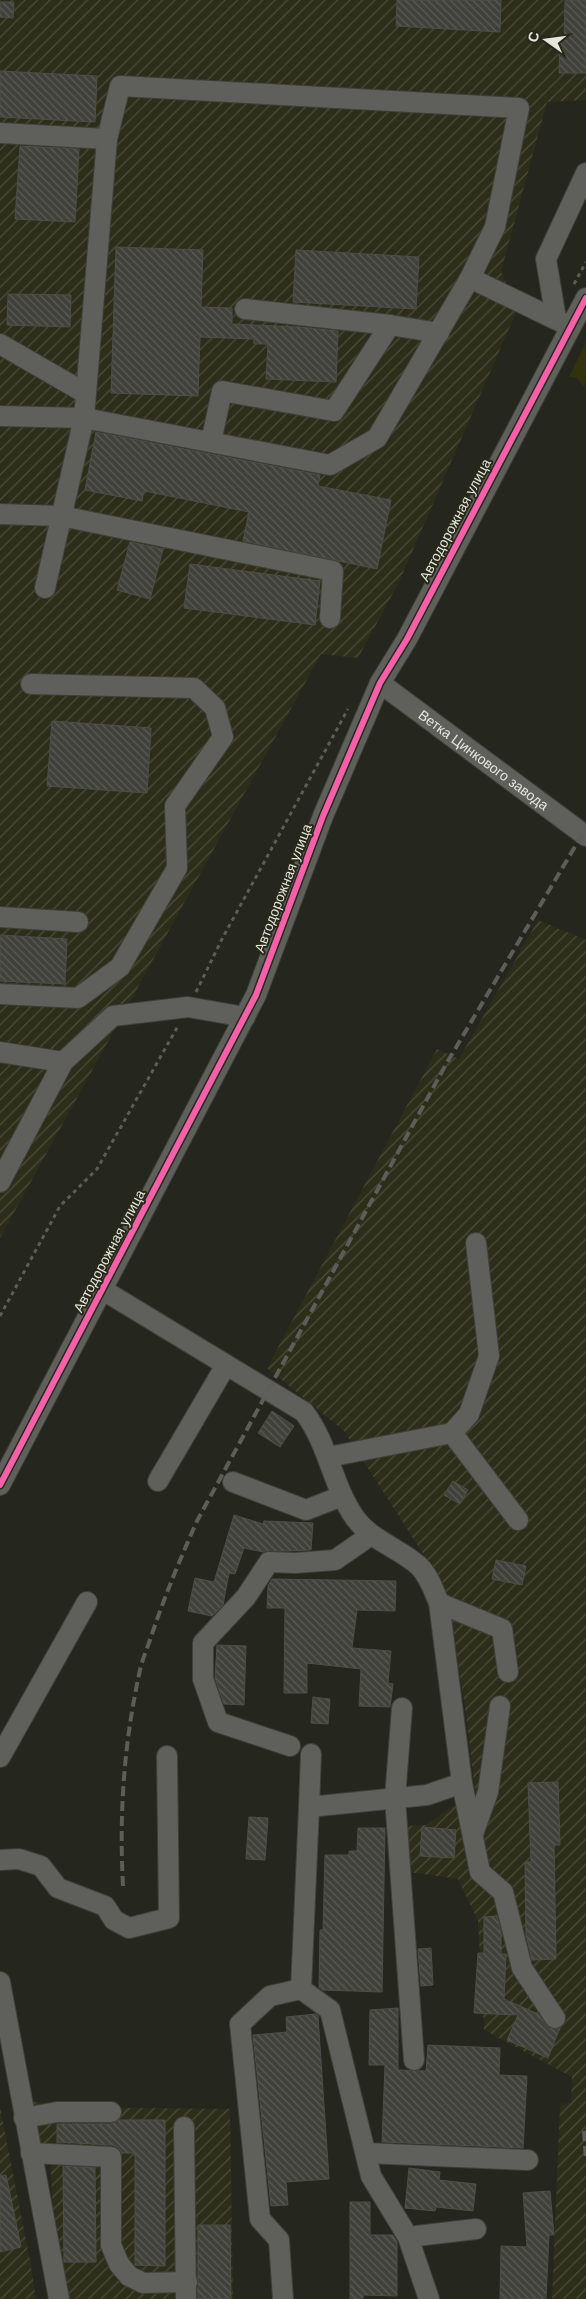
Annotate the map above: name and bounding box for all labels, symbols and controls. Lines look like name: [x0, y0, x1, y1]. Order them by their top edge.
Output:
north arrow: [521, 15, 571, 65]
text: С: [524, 30, 542, 44]
street label: Автодорожная улица: [416, 456, 494, 584]
street label: Ветка Цинкового завода: [415, 706, 552, 813]
street label: Автодорожная улица: [251, 821, 315, 955]
street label: Автодорожная улица: [70, 1187, 148, 1315]

